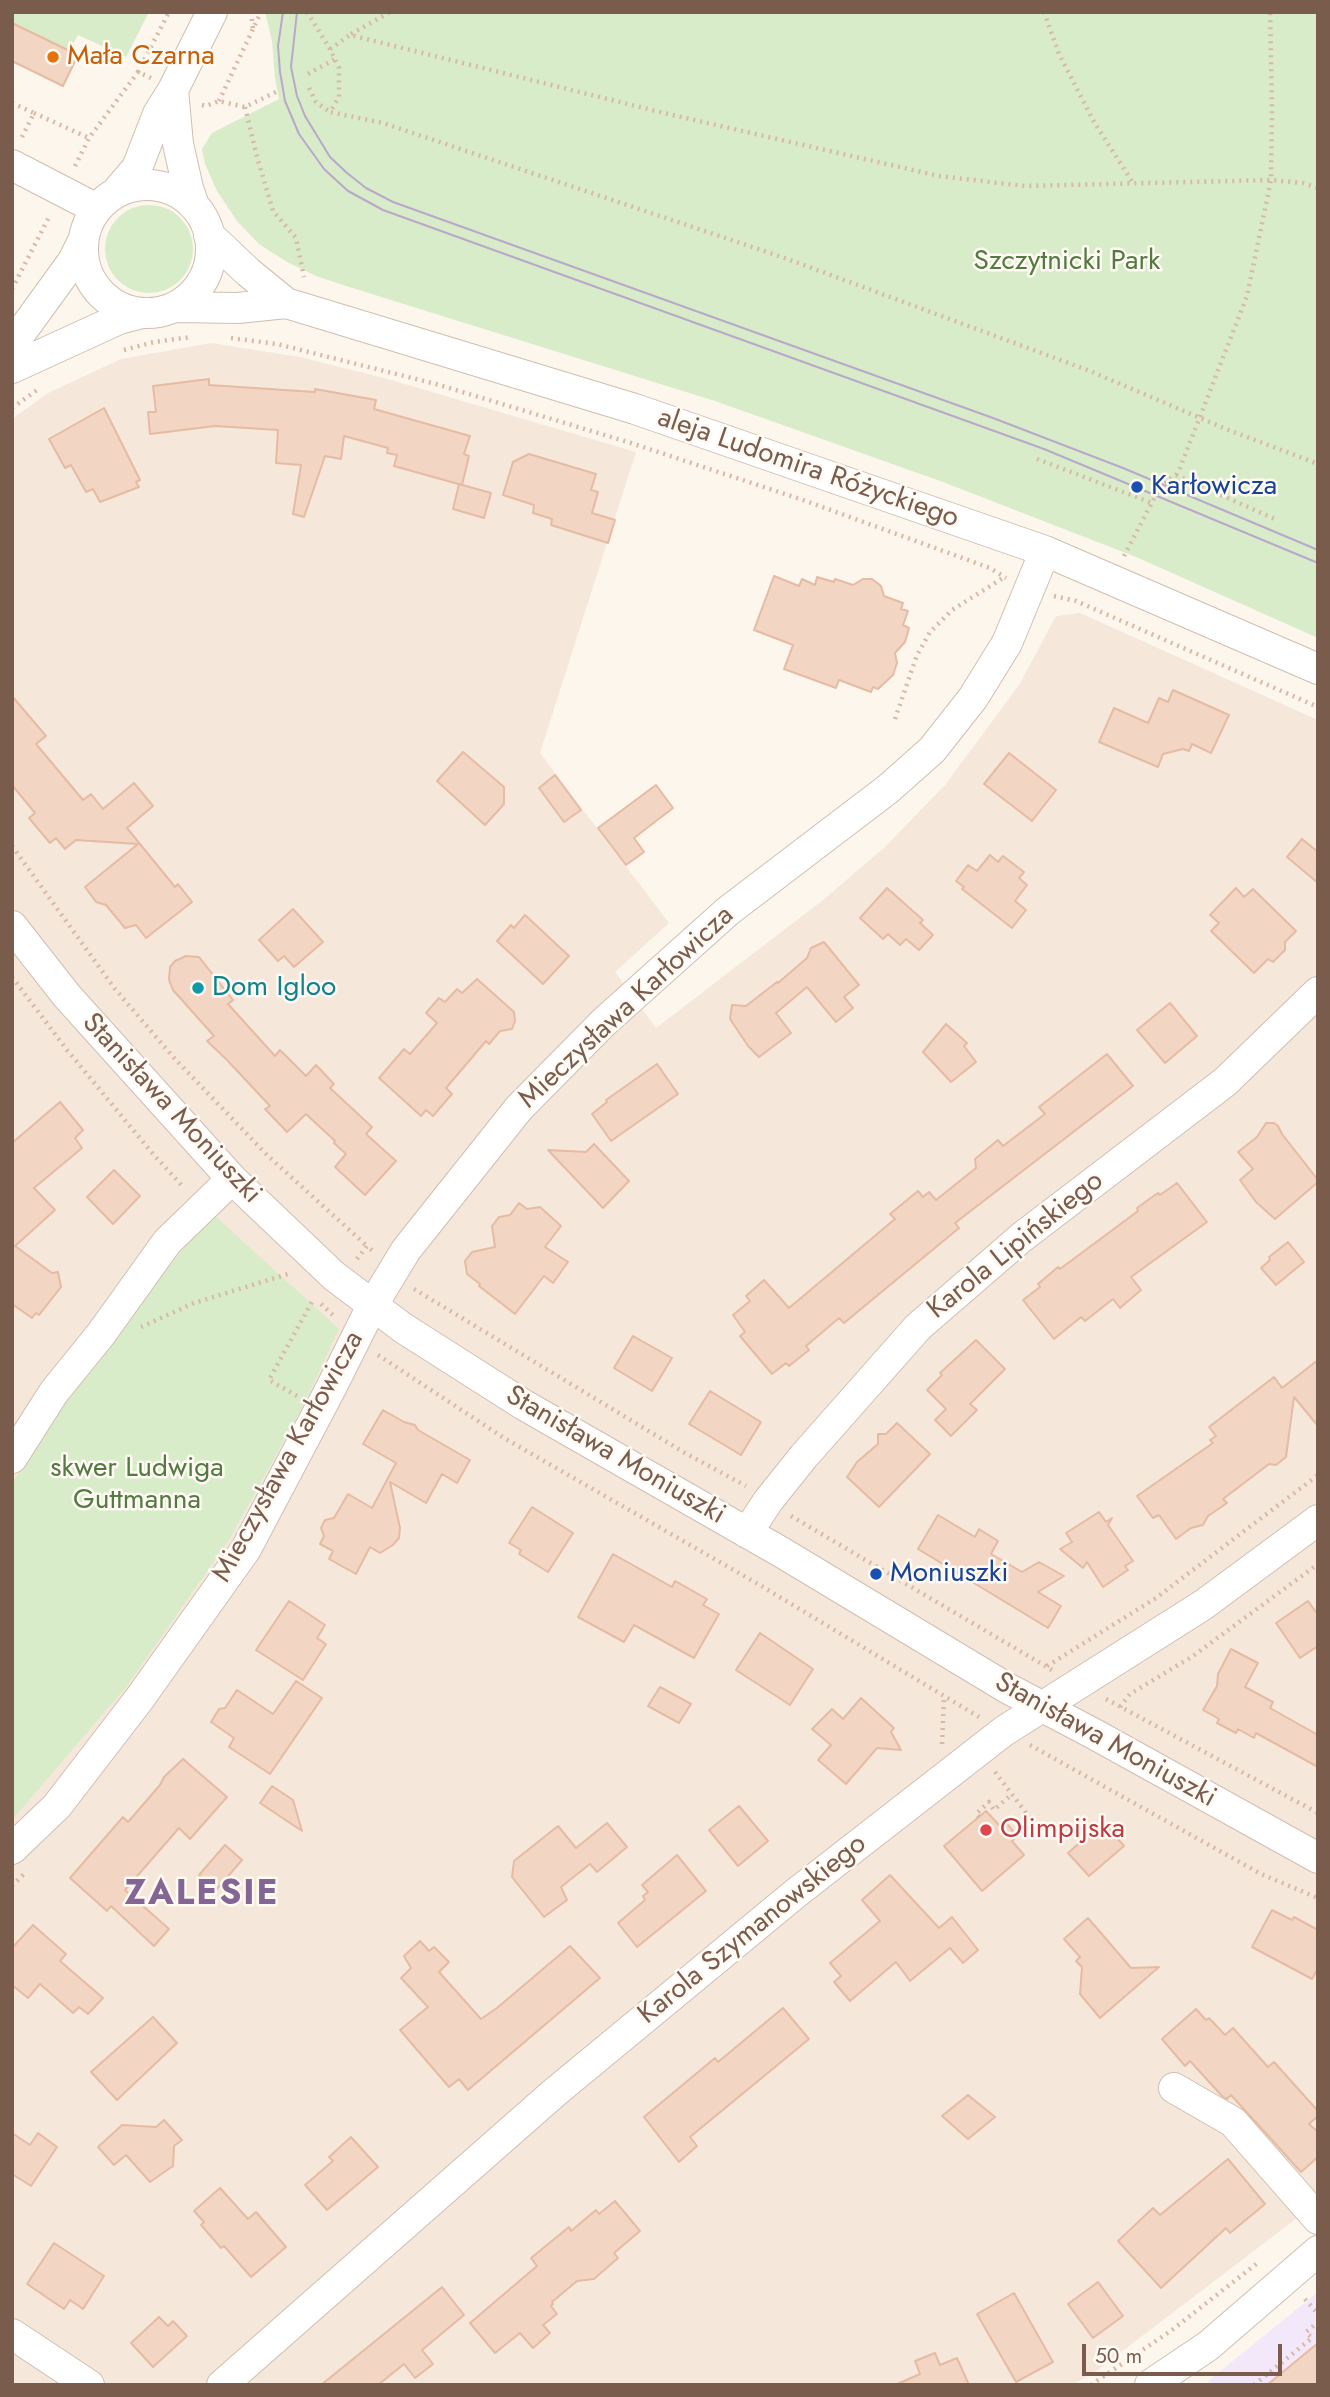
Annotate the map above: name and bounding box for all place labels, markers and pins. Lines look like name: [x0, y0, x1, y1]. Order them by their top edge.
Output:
place label: Mała Czarna: [67, 40, 215, 74]
marker: Mała Czarna: [45, 49, 61, 65]
place label: Karłowicza: [1151, 470, 1277, 504]
marker: Karłowicza: [1129, 479, 1145, 495]
place label: Dom Igloo: [212, 971, 336, 1005]
marker: Dom Igloo: [190, 980, 206, 996]
place label: Moniuszki: [890, 1557, 1008, 1591]
marker: Moniuszki: [868, 1566, 884, 1582]
place label: Olimpijska: [1000, 1813, 1125, 1847]
marker: Olimpijska: [978, 1822, 994, 1838]

